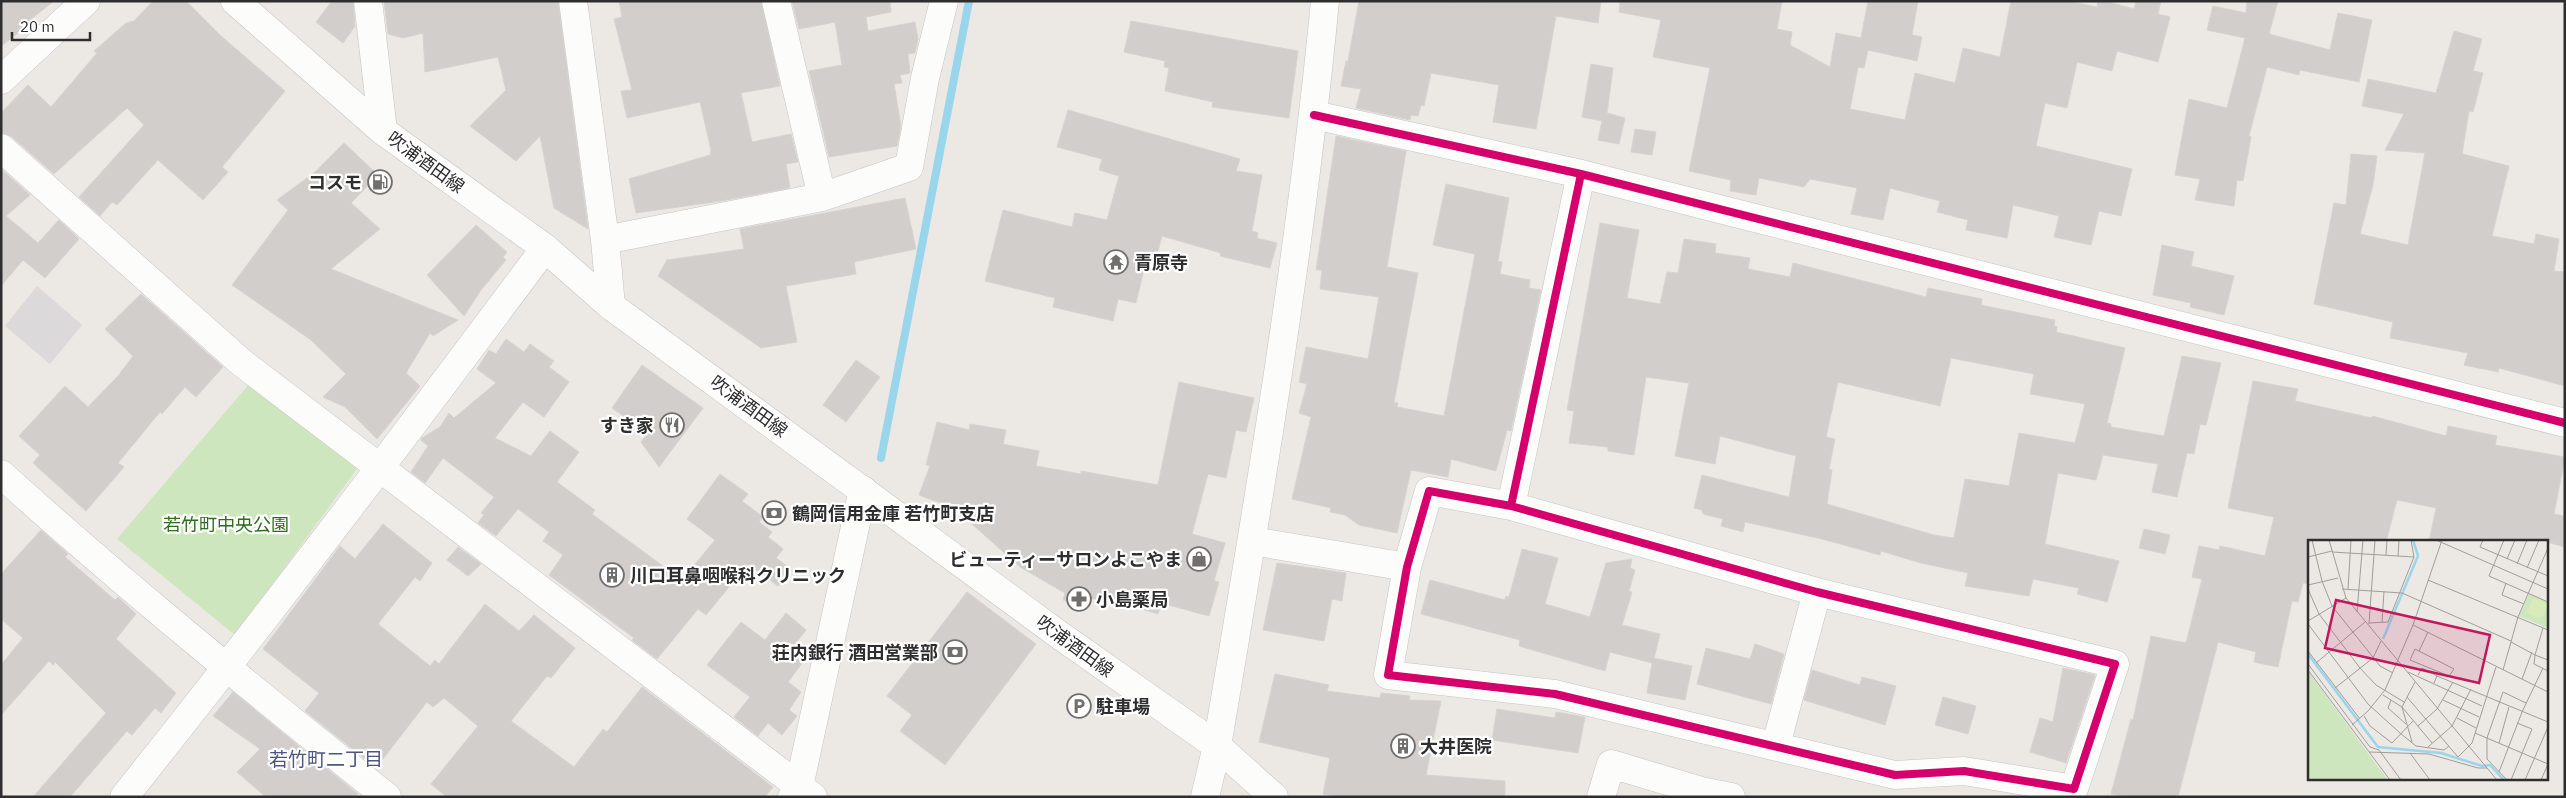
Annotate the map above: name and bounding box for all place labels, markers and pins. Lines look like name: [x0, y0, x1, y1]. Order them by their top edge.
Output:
fuel station icon: コスモ: [367, 169, 393, 195]
place label: コスモ: [308, 171, 362, 194]
temple icon: 青原寺: [1103, 249, 1129, 275]
place label: 青原寺: [1134, 251, 1188, 274]
restaurant icon: すき家: [659, 412, 685, 438]
place label: すき家: [600, 414, 654, 437]
bank icon: 鶴岡信用金庫 若竹町支店: [761, 500, 787, 526]
place label: 鶴岡信用金庫 若竹町支店: [792, 502, 994, 525]
shop icon: ビューティーサロンよこやま: [1186, 546, 1212, 572]
place label: ビューティーサロンよこやま: [949, 548, 1182, 571]
building icon: 川口耳鼻咽喉科クリニック: [599, 562, 625, 588]
place label: 川口耳鼻咽喉科クリニック: [630, 564, 846, 587]
pharmacy icon: 小島薬局: [1066, 586, 1092, 612]
place label: 小島薬局: [1096, 588, 1168, 611]
bank icon: 荘内銀行 酒田営業部: [942, 639, 968, 665]
place label: 荘内銀行 酒田営業部: [772, 641, 938, 664]
parking icon: 駐車場: [1066, 693, 1092, 719]
place label: 駐車場: [1096, 695, 1150, 718]
building icon: 大井医院: [1390, 733, 1416, 759]
place label: 大井医院: [1420, 735, 1492, 758]

